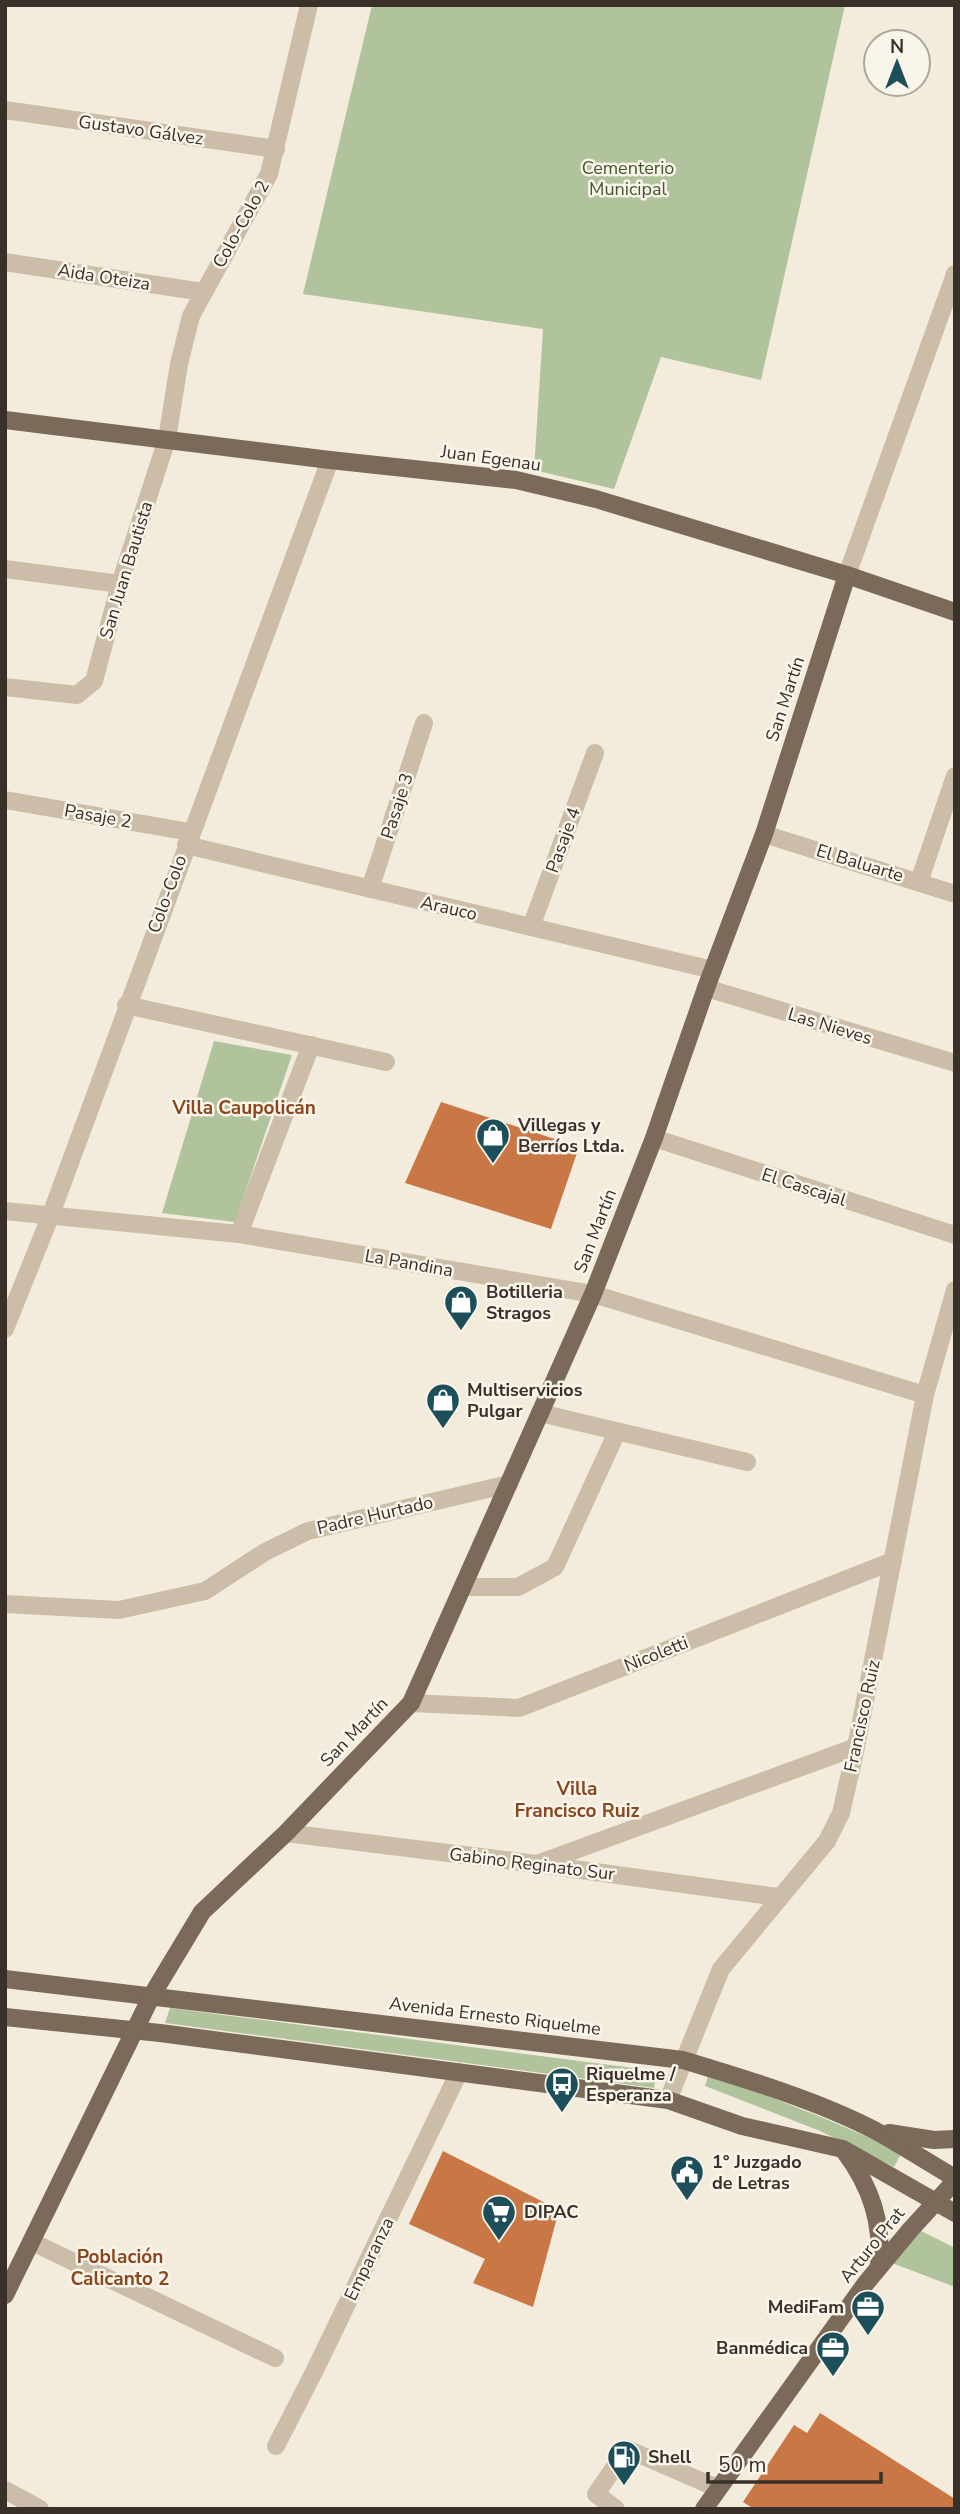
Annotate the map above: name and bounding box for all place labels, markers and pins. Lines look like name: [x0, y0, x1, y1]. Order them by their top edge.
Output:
place label: Villegas y Berríos Ltda.: [517, 1113, 624, 1158]
shop icon: Villegas y Berríos Ltda.: [474, 1116, 512, 1165]
place label: Botilleria Stragos: [486, 1280, 563, 1325]
shop icon: Botilleria Stragos: [442, 1283, 480, 1332]
place label: Multiservicios Pulgar: [467, 1378, 583, 1423]
shop icon: Multiservicios Pulgar: [424, 1381, 462, 1430]
place label: Riquelme / Esperanza: [586, 2062, 676, 2107]
bus stop icon: Riquelme / Esperanza: [543, 2065, 581, 2114]
place label: 1° Juzgado de Letras: [712, 2150, 802, 2195]
public building icon: 1° Juzgado de Letras: [668, 2153, 706, 2202]
supermarket icon: DIPAC: [480, 2193, 518, 2242]
place label: DIPAC: [524, 2200, 579, 2224]
office icon: MediFam: [849, 2288, 887, 2337]
place label: MediFam: [768, 2295, 844, 2319]
office icon: Banmédica: [814, 2329, 852, 2378]
place label: Banmédica: [716, 2336, 808, 2360]
fuel station icon: Shell: [605, 2438, 643, 2487]
place label: Shell: [648, 2445, 691, 2469]

